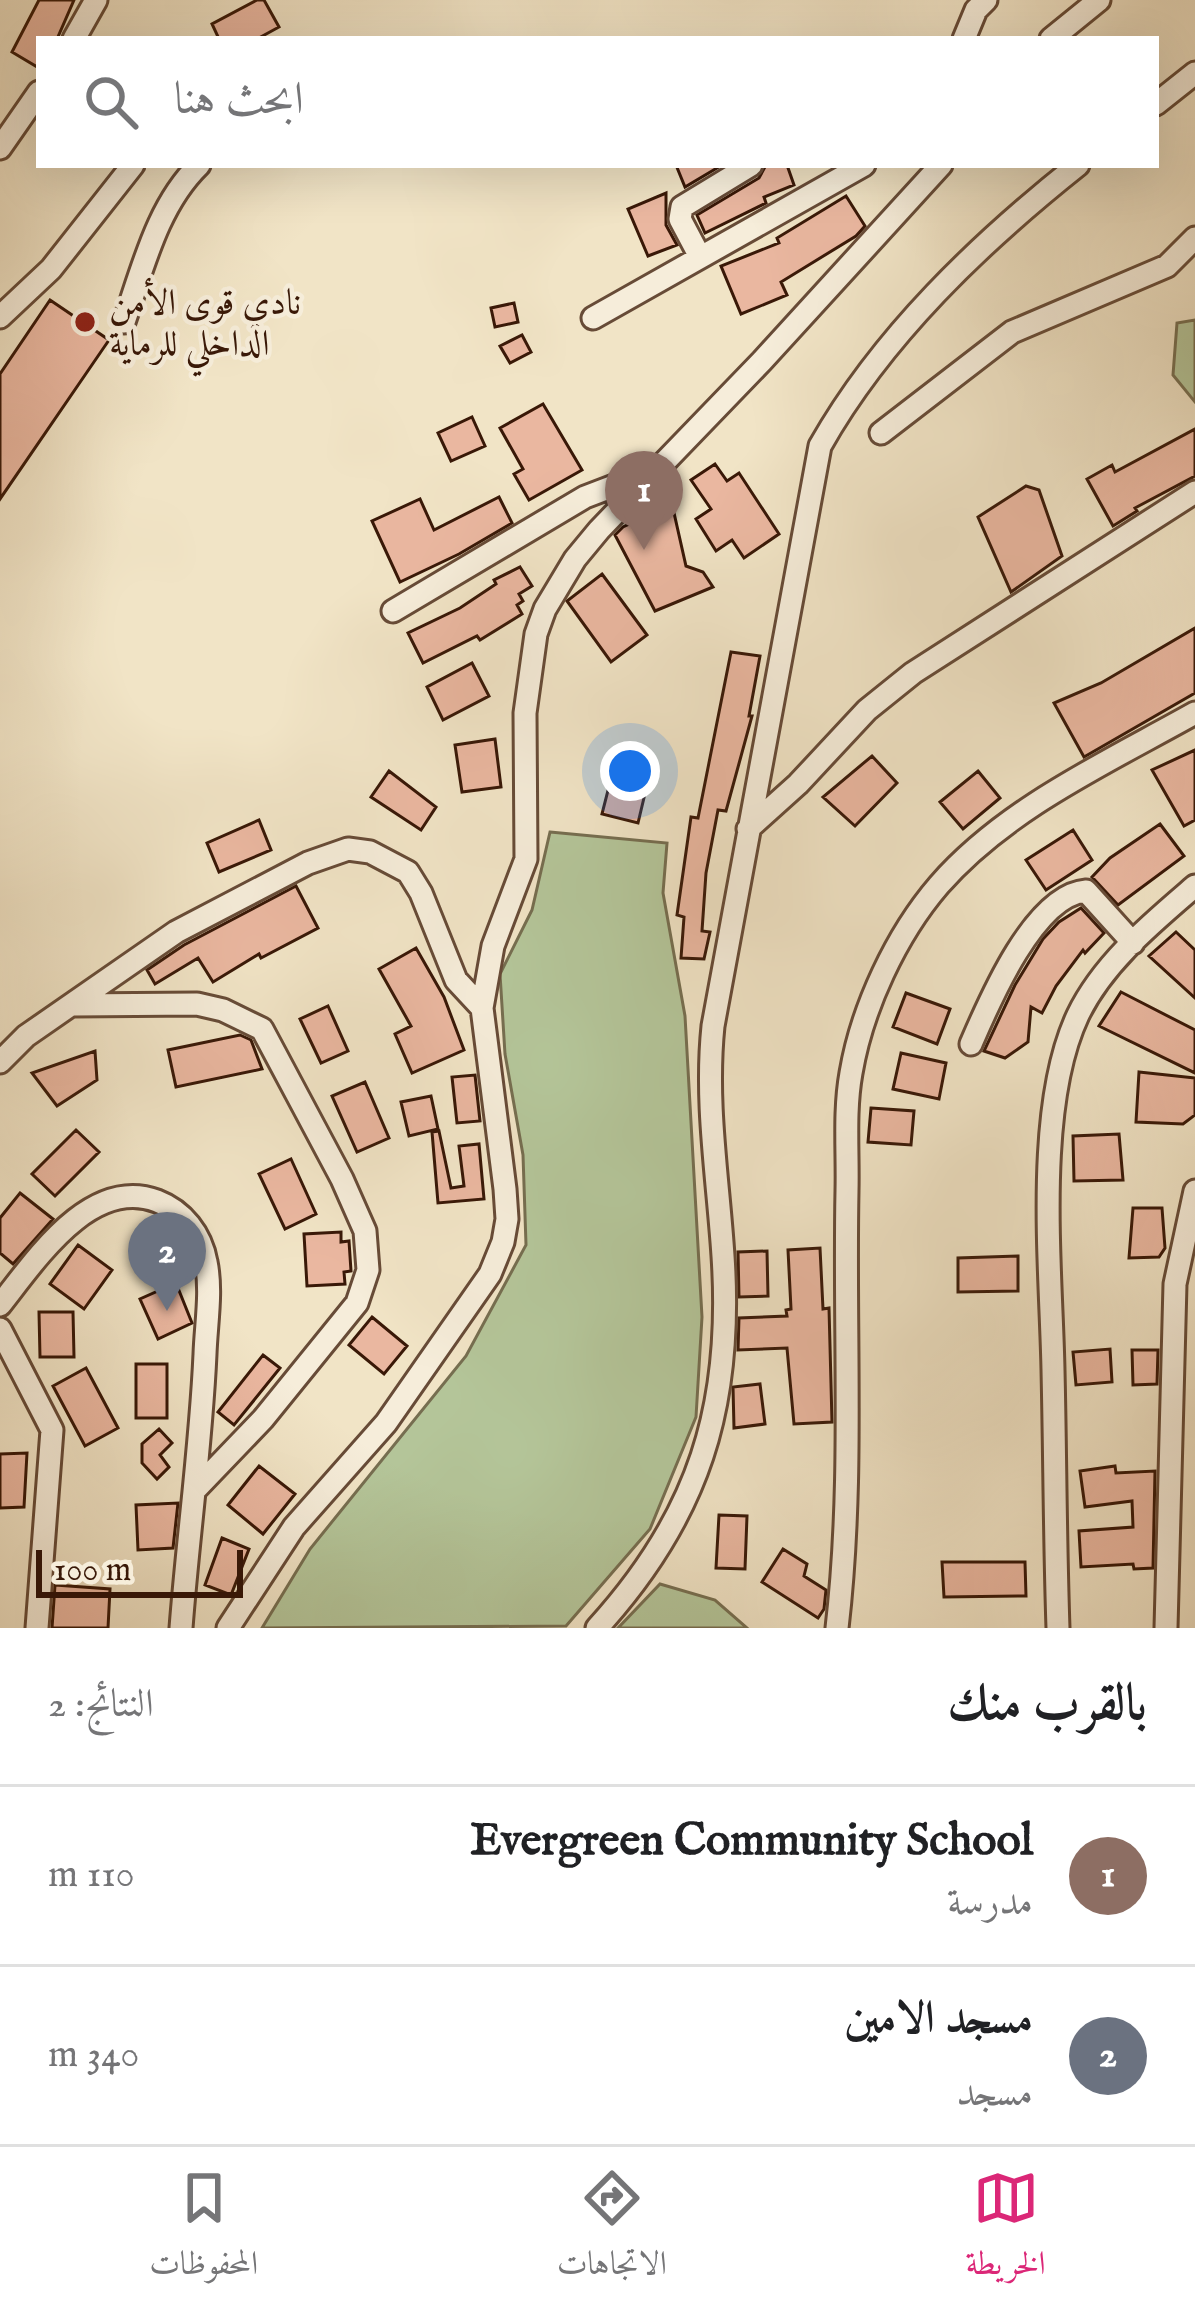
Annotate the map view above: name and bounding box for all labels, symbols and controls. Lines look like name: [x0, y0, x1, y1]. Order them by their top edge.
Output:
search box: [36, 36, 1159, 168]
icon: search: [78, 69, 144, 135]
text: ابحث هنا: [174, 72, 304, 129]
place label: نادي قوى الأمن الداخلي للرماية: [109, 277, 301, 377]
marker: نادي قوى الأمن الداخلي للرماية: [72, 309, 98, 335]
pin: 1: [605, 451, 683, 550]
your location: [600, 741, 660, 801]
pin: 2: [128, 1212, 206, 1311]
scale bar: [36, 1544, 243, 1597]
text: 100 m: [54, 1550, 131, 1592]
text: بالقرب منك: [947, 1673, 1147, 1738]
text: النتائج: 2: [48, 1681, 154, 1730]
text: Evergreen Community School: [470, 1813, 1033, 1870]
text: 110 m: [48, 1851, 135, 1900]
text: 1: [1101, 1851, 1115, 1900]
text: مدرسة: [947, 1879, 1033, 1928]
text: مسجد الامين: [845, 1991, 1033, 2048]
text: 340 m: [48, 2031, 140, 2080]
text: 2: [1099, 2031, 1117, 2080]
text: مسجد: [956, 2070, 1033, 2119]
tab: المحفوظات: [149, 2165, 258, 2295]
tab: الاتجاهات: [557, 2165, 667, 2295]
tab: الخريطة: [965, 2165, 1046, 2295]

